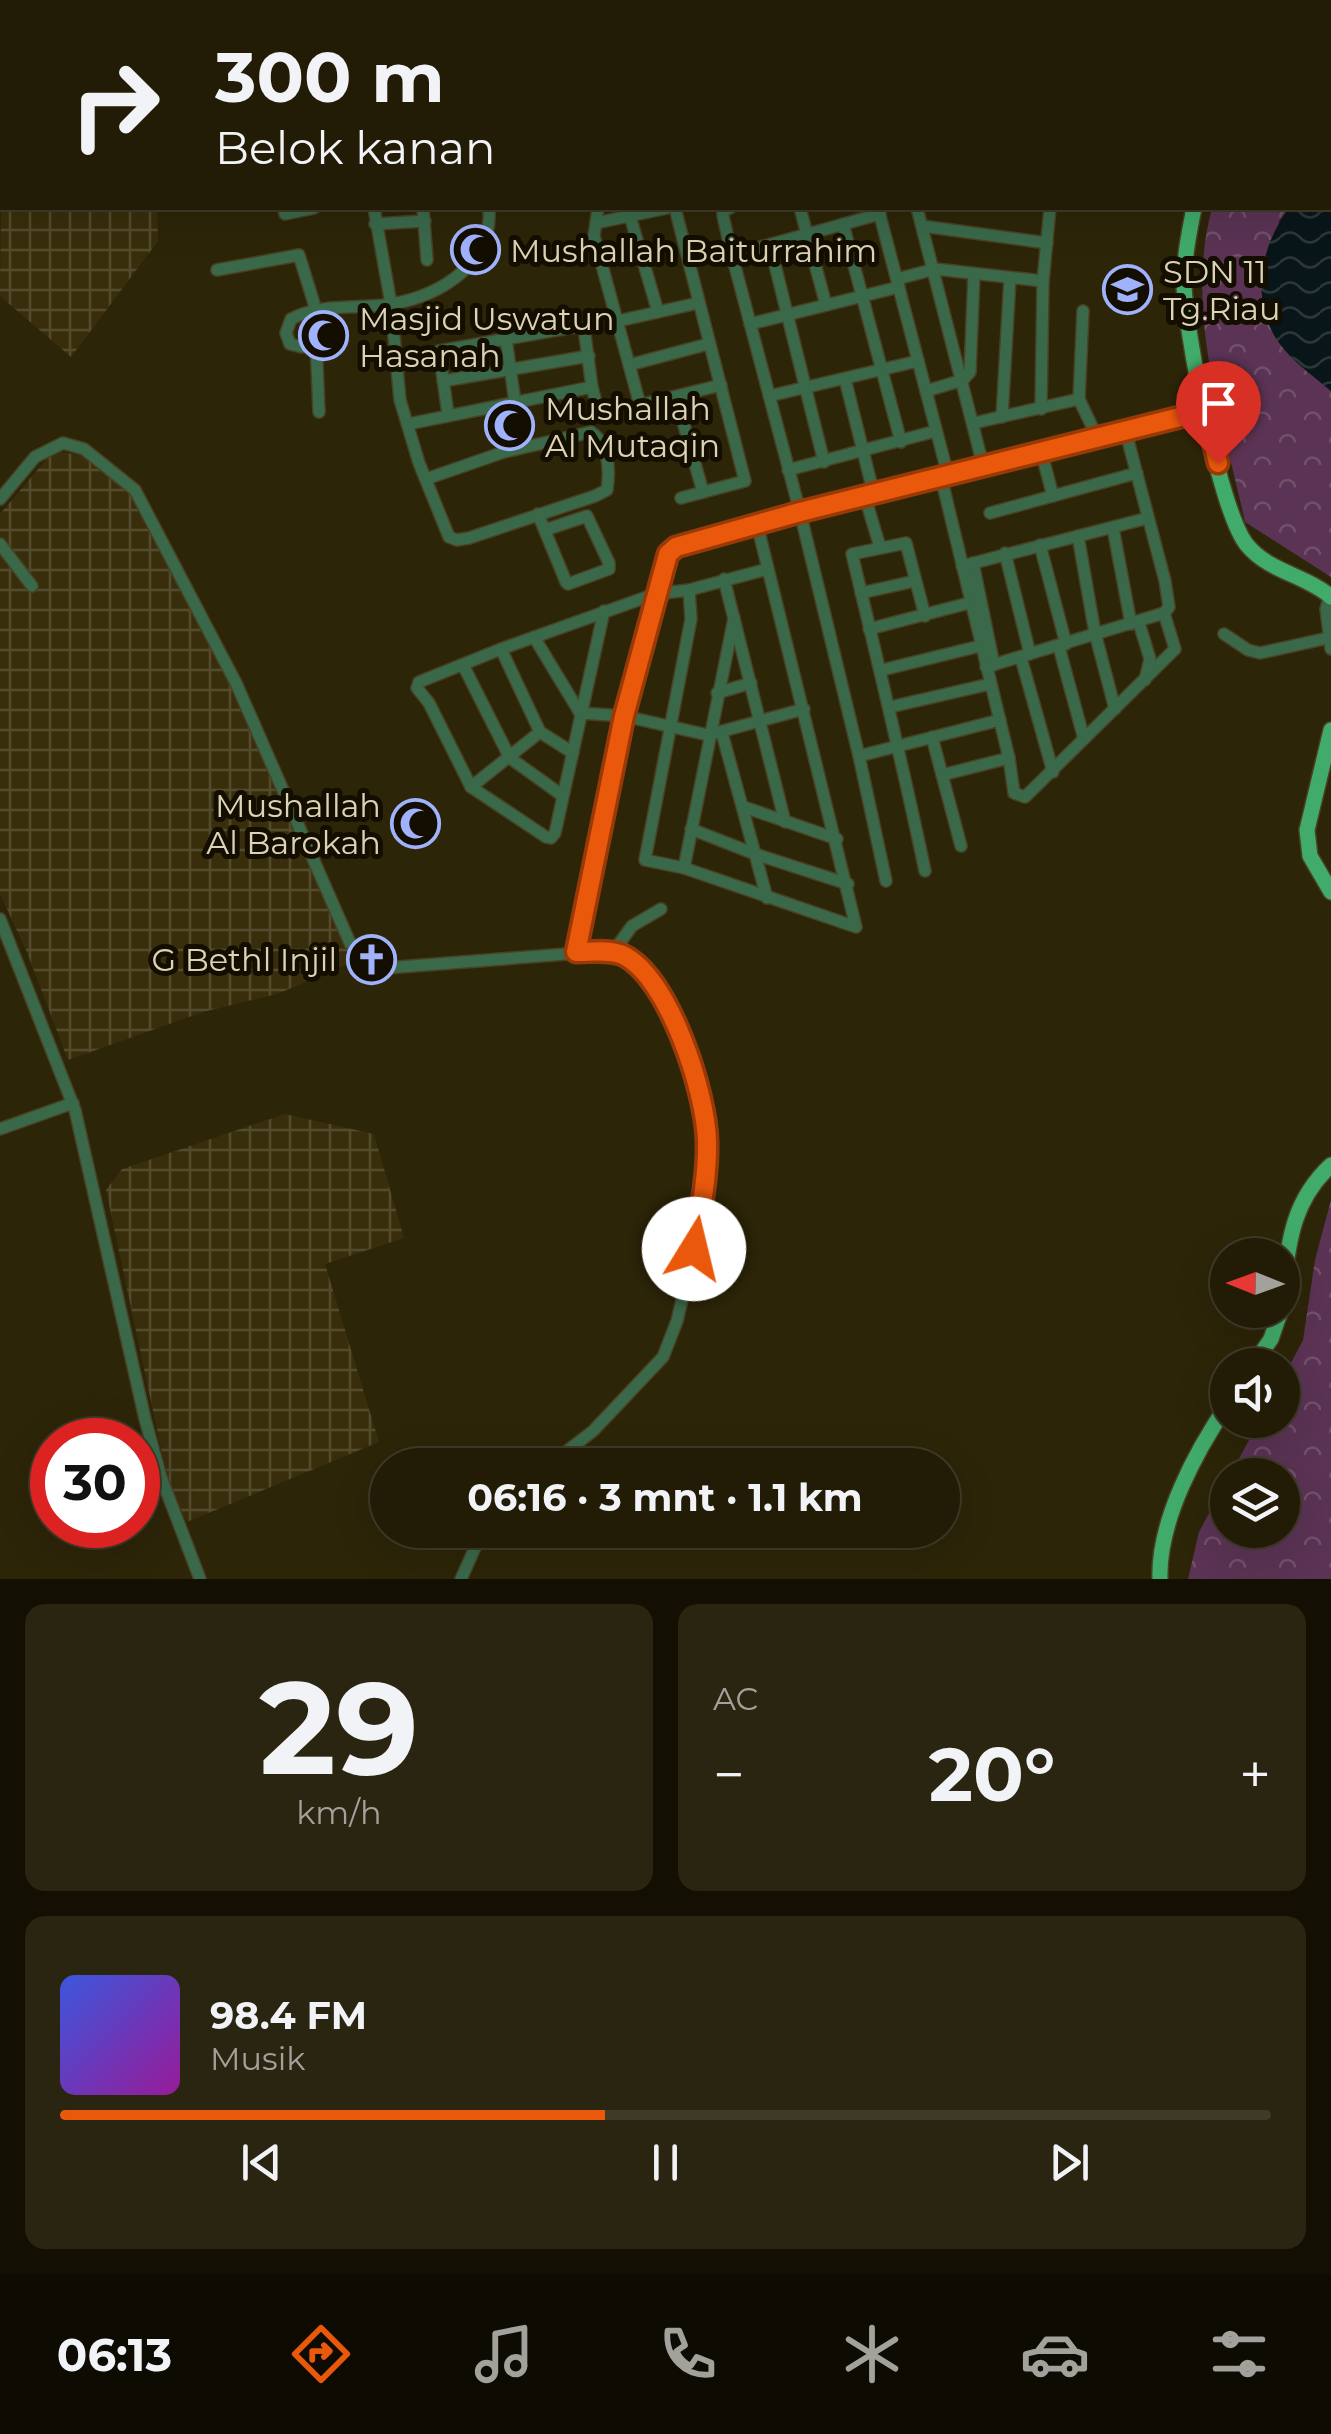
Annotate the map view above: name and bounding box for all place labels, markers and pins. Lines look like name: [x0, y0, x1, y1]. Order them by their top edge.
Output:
mosque icon: Mushallah Baiturrahim: [449, 224, 501, 276]
place label: Mushallah Baiturrahim: [510, 231, 877, 270]
place label: SDN 11 Tg.Riau: [1163, 252, 1280, 328]
school or university icon: SDN 11 Tg.Riau: [1102, 263, 1154, 315]
place label: Masjid Uswatun Hasanah: [359, 299, 615, 375]
mosque icon: Masjid Uswatun Hasanah: [298, 310, 350, 362]
pin: [1176, 361, 1261, 464]
place label: Mushallah Al Mutaqin: [545, 389, 720, 465]
mosque icon: Mushallah Al Mutaqin: [484, 400, 536, 452]
place label: Mushallah Al Barokah: [206, 786, 381, 862]
mosque icon: Mushallah Al Barokah: [390, 797, 442, 849]
church icon: G Bethl Injil: [346, 933, 398, 985]
place label: G Bethl Injil: [152, 940, 337, 979]

